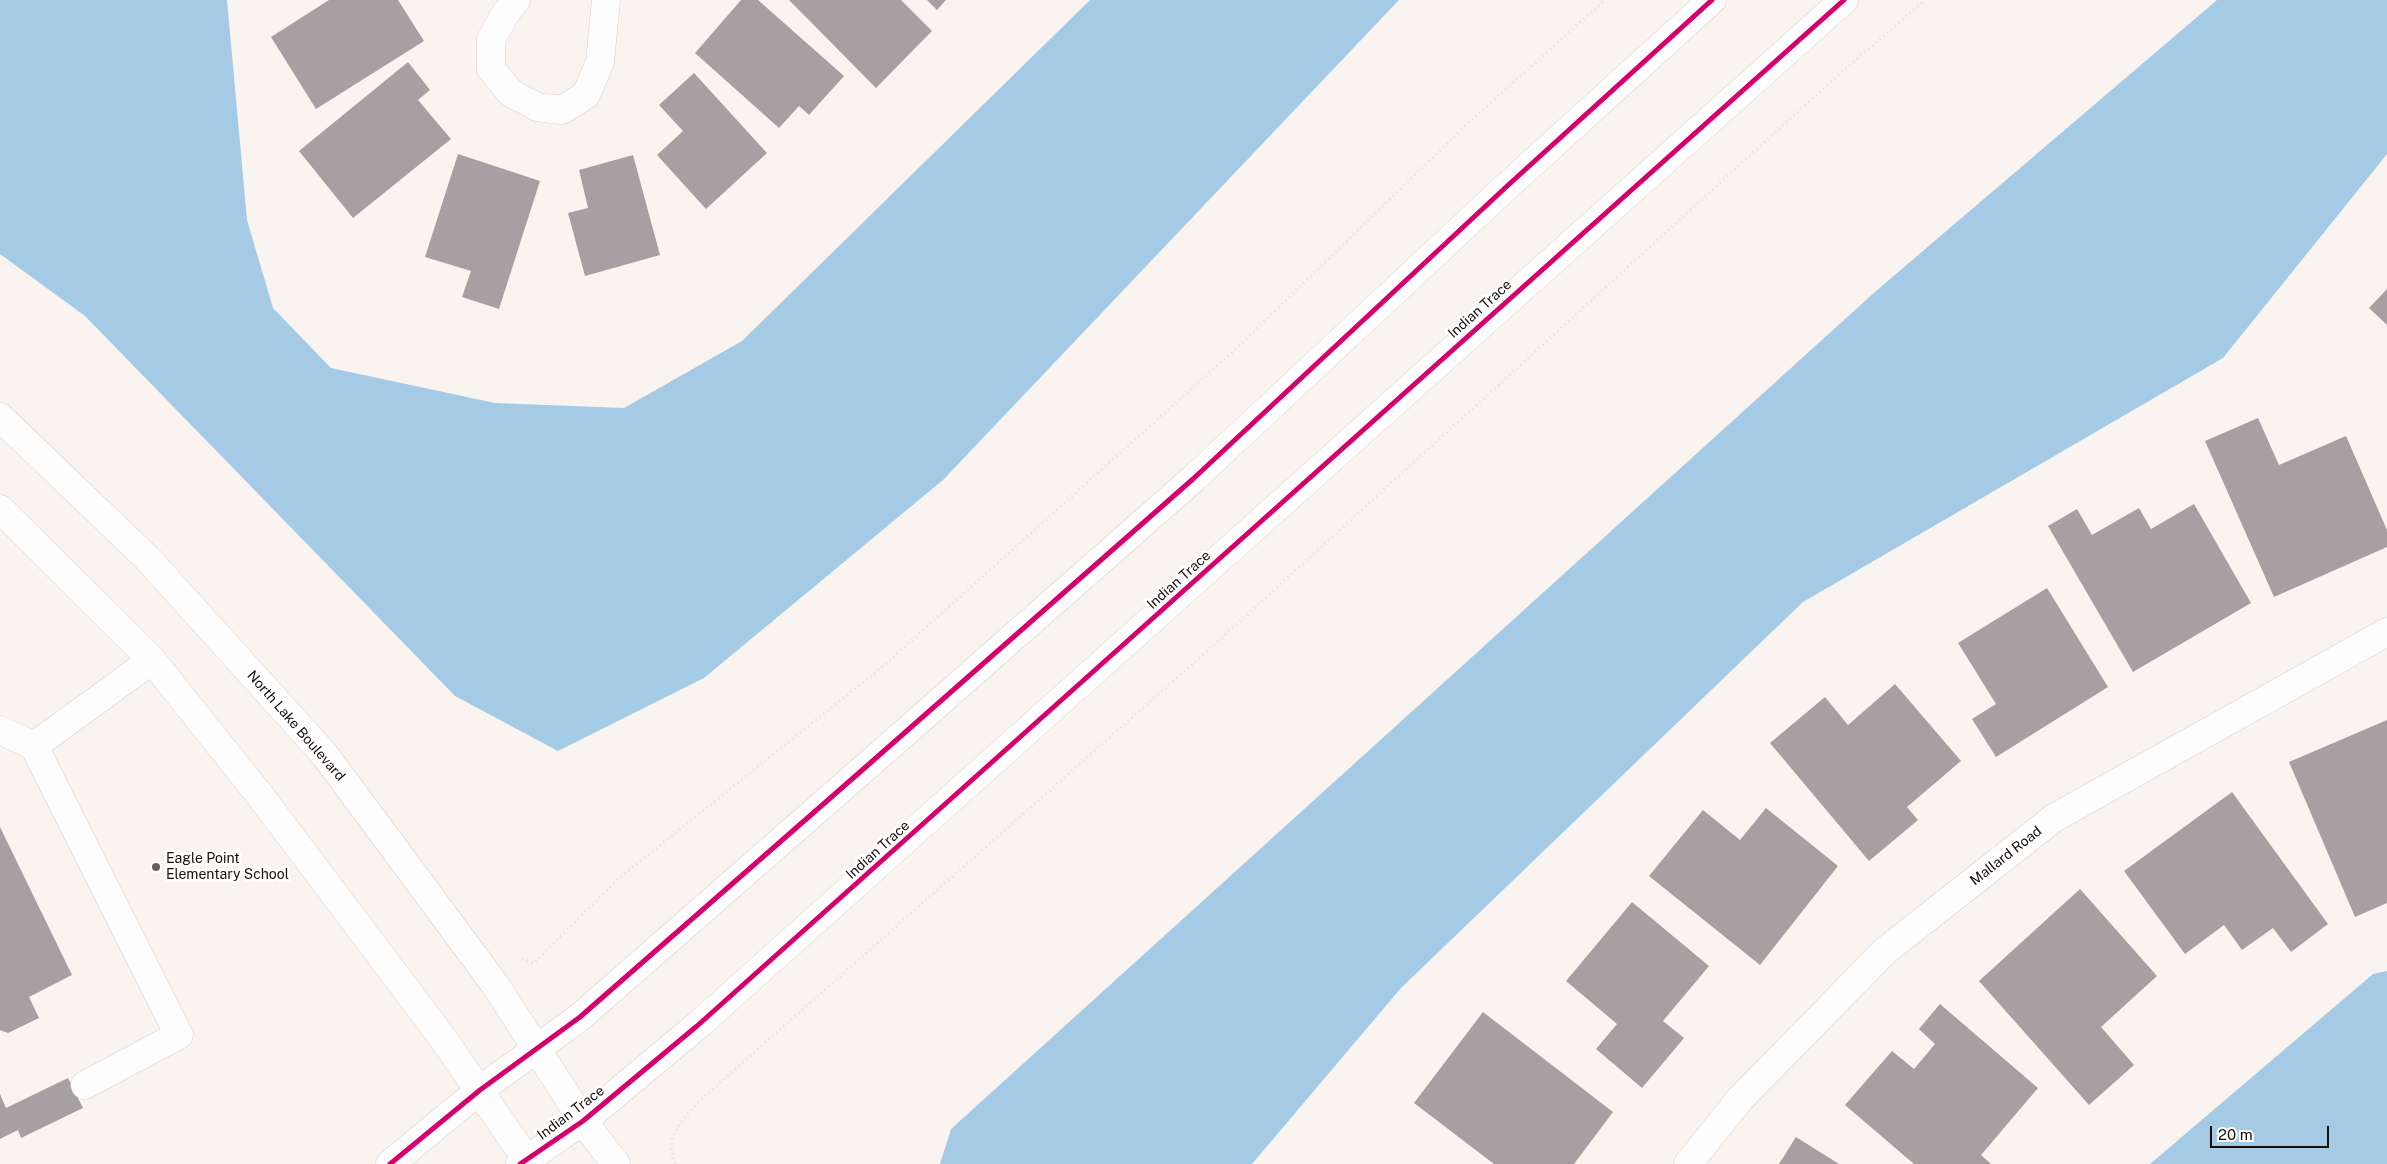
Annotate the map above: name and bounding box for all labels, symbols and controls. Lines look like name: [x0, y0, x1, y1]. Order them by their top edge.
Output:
street label: Indian Trace: [1445, 276, 1515, 342]
street label: Indian Trace: [1144, 547, 1214, 613]
street label: North Lake Boulevard: [244, 667, 348, 785]
street label: Indian Trace: [843, 817, 913, 883]
street label: Mallard Road: [1967, 823, 2045, 889]
place label: Eagle Point Elementary School: [166, 851, 289, 884]
marker: Eagle Point Elementary School: [150, 861, 162, 873]
street label: Indian Trace: [534, 1082, 608, 1144]
scale bar: [2212, 1116, 2331, 1148]
text: 20 m: [2218, 1126, 2253, 1143]

